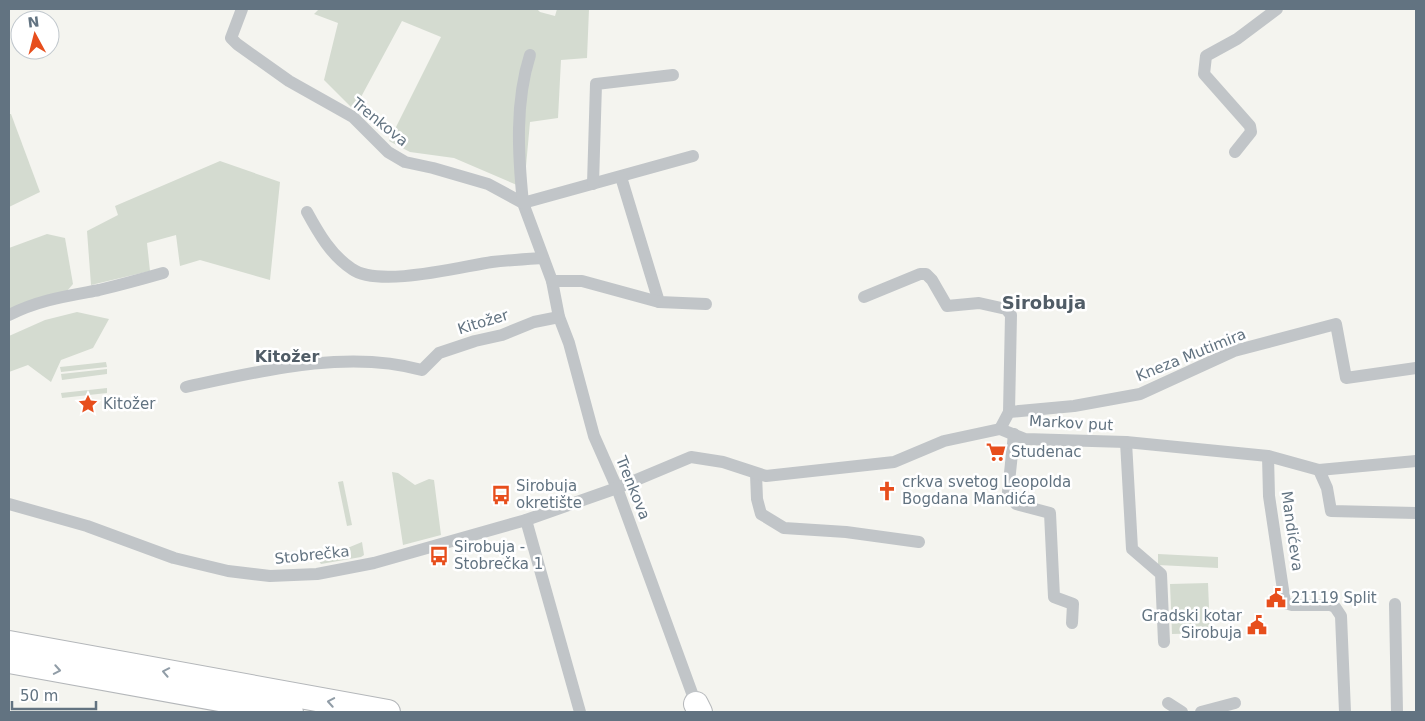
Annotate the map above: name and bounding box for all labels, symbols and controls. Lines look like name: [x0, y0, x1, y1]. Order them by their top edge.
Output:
north arrow: [10, 10, 60, 60]
text: N: [27, 13, 40, 31]
street label: Trenkova: [348, 93, 412, 150]
district label: Sirobuja: [1002, 292, 1086, 313]
street label: Kitožer: [455, 306, 511, 338]
street label: Kneza Mutimira: [1133, 325, 1249, 385]
district label: Kitožer: [255, 347, 319, 366]
place icon: Kitožer: [77, 393, 99, 415]
place label: Kitožer: [103, 395, 156, 413]
street label: Markov put: [1028, 412, 1114, 434]
supermarket icon: Studenac: [985, 441, 1007, 463]
place label: Studenac: [1011, 443, 1082, 461]
street label: Trenkova: [612, 453, 654, 522]
place label: crkva svetog Leopolda Bogdana Mandića: [902, 473, 1071, 508]
place label: Sirobuja okretište: [516, 477, 582, 512]
church icon: crkva svetog Leopolda Bogdana Mandića: [876, 480, 898, 502]
bus stop icon: Sirobuja okretište: [490, 484, 512, 506]
street label: Mandićeva: [1277, 490, 1307, 572]
place label: Sirobuja - Stobrečka 1: [454, 538, 543, 573]
street label: Stobrečka: [274, 542, 350, 568]
bus stop icon: Sirobuja - Stobrečka 1: [428, 545, 450, 567]
public building icon: 21119 Split: [1265, 587, 1287, 609]
place label: 21119 Split: [1291, 589, 1377, 607]
place label: Gradski kotar Sirobuja: [1141, 607, 1243, 642]
public building icon: Gradski kotar Sirobuja: [1246, 614, 1268, 636]
one-way arrow: [52, 664, 61, 674]
one-way arrow: [161, 667, 170, 678]
scale bar: [12, 678, 96, 710]
text: 50 m: [20, 687, 58, 705]
one-way arrow: [327, 697, 336, 708]

